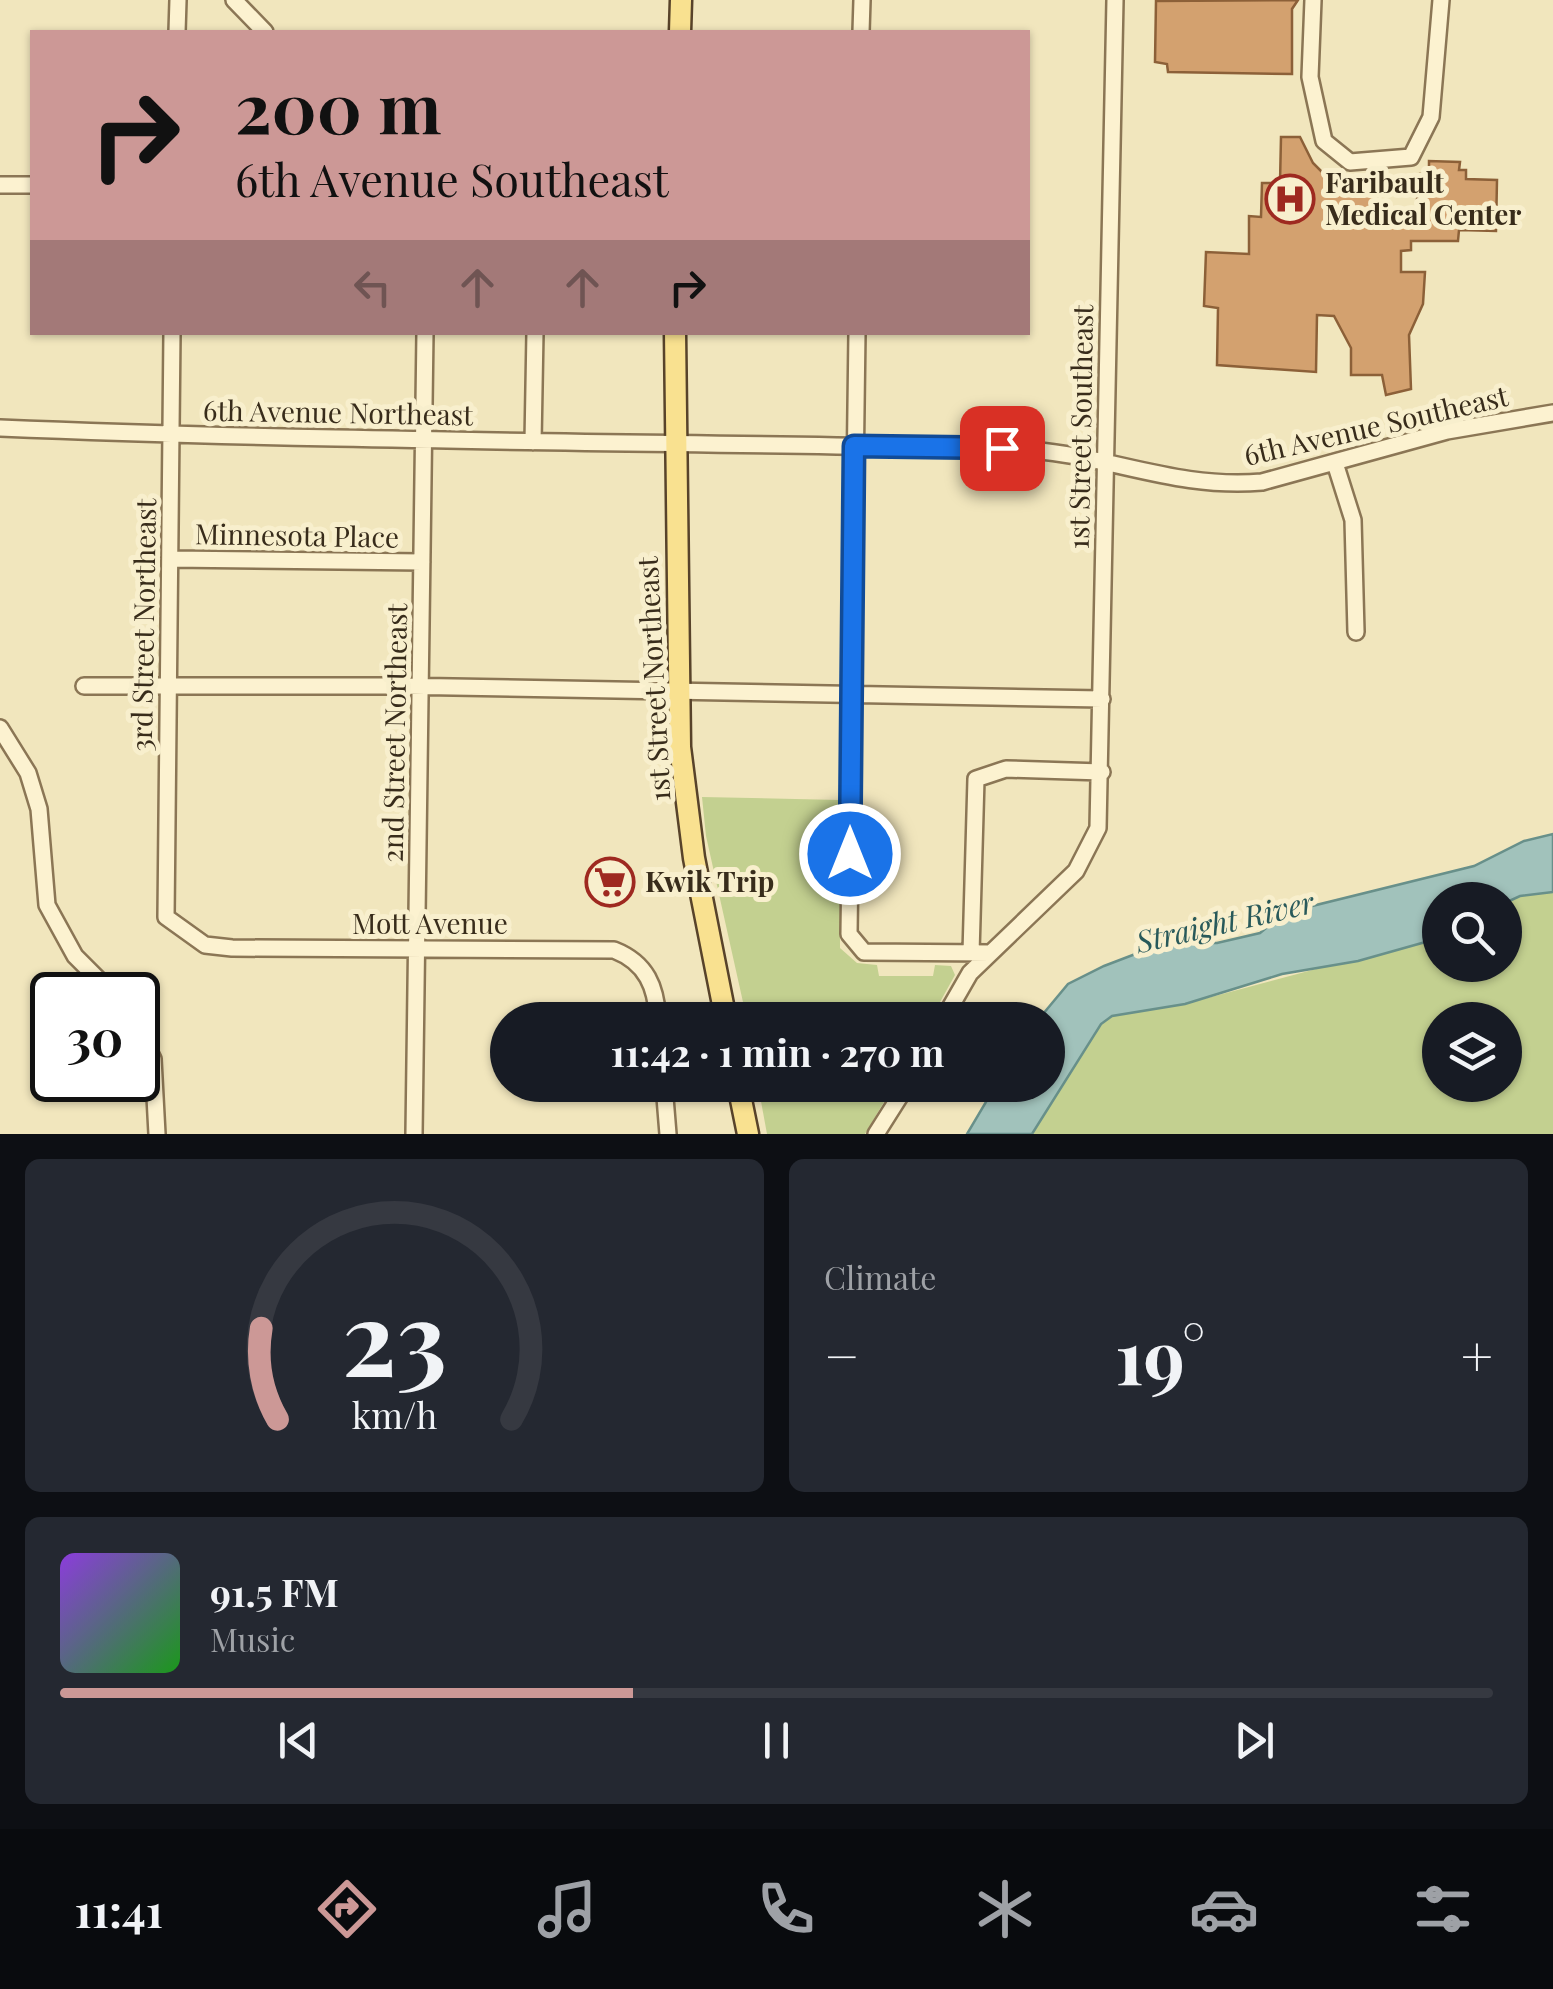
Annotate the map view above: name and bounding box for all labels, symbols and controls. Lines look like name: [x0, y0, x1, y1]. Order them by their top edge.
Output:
text: 200 m: [235, 58, 442, 152]
icon: right: [70, 70, 200, 200]
text: 6th Avenue Southeast: [235, 148, 669, 208]
place label: Faribault Medical Center: [1325, 163, 1521, 232]
hospital icon: Faribault Medical Center: [1264, 173, 1316, 225]
icon: left: [345, 260, 400, 315]
icon: ahead: [450, 260, 505, 315]
icon: ahead: [555, 260, 610, 315]
icon: right: [660, 260, 715, 315]
street label: 1st Street Southeast: [1059, 303, 1100, 550]
street label: 6th Avenue Southeast: [1240, 376, 1512, 473]
street label: 6th Avenue Northeast: [203, 391, 475, 432]
pin: [960, 406, 1045, 491]
icon: arrive: [975, 421, 1030, 476]
street label: 3rd Street Northeast: [122, 497, 163, 752]
street label: Minnesota Place: [195, 514, 400, 555]
street label: 1st Street Northeast: [628, 555, 677, 802]
street label: 2nd Street Northeast: [373, 602, 414, 863]
position arrow: [798, 802, 902, 906]
supermarket icon: Kwik Trip: [584, 856, 636, 908]
place label: Kwik Trip: [645, 862, 774, 899]
water label: Straight River: [1131, 881, 1319, 961]
map controls: [1422, 882, 1522, 1102]
button: search: [1422, 882, 1522, 982]
street label: Mott Avenue: [352, 904, 508, 941]
speed limit sign: 30: [30, 972, 160, 1102]
button: layers: [1422, 1002, 1522, 1102]
text: 11:42 · 1 min · 270 m: [611, 1026, 944, 1077]
text: Climate: [824, 1255, 936, 1298]
text: 23: [342, 1264, 447, 1403]
text: 19°: [1115, 1304, 1205, 1404]
text: −: [824, 1317, 860, 1391]
text: +: [1461, 1317, 1493, 1391]
text: km/h: [352, 1390, 437, 1438]
text: 91.5 FM: [210, 1566, 339, 1617]
text: Music: [210, 1617, 295, 1660]
icon: previous: [271, 1713, 326, 1768]
icon: pause: [749, 1713, 804, 1768]
icon: next: [1227, 1713, 1282, 1768]
icon: directions: [312, 1874, 382, 1944]
icon: music: [532, 1874, 602, 1944]
icon: phone: [751, 1874, 821, 1944]
icon: climate: [970, 1874, 1040, 1944]
icon: car: [1189, 1874, 1259, 1944]
icon: filters: [1408, 1874, 1478, 1944]
text: 11:41: [75, 1879, 163, 1939]

